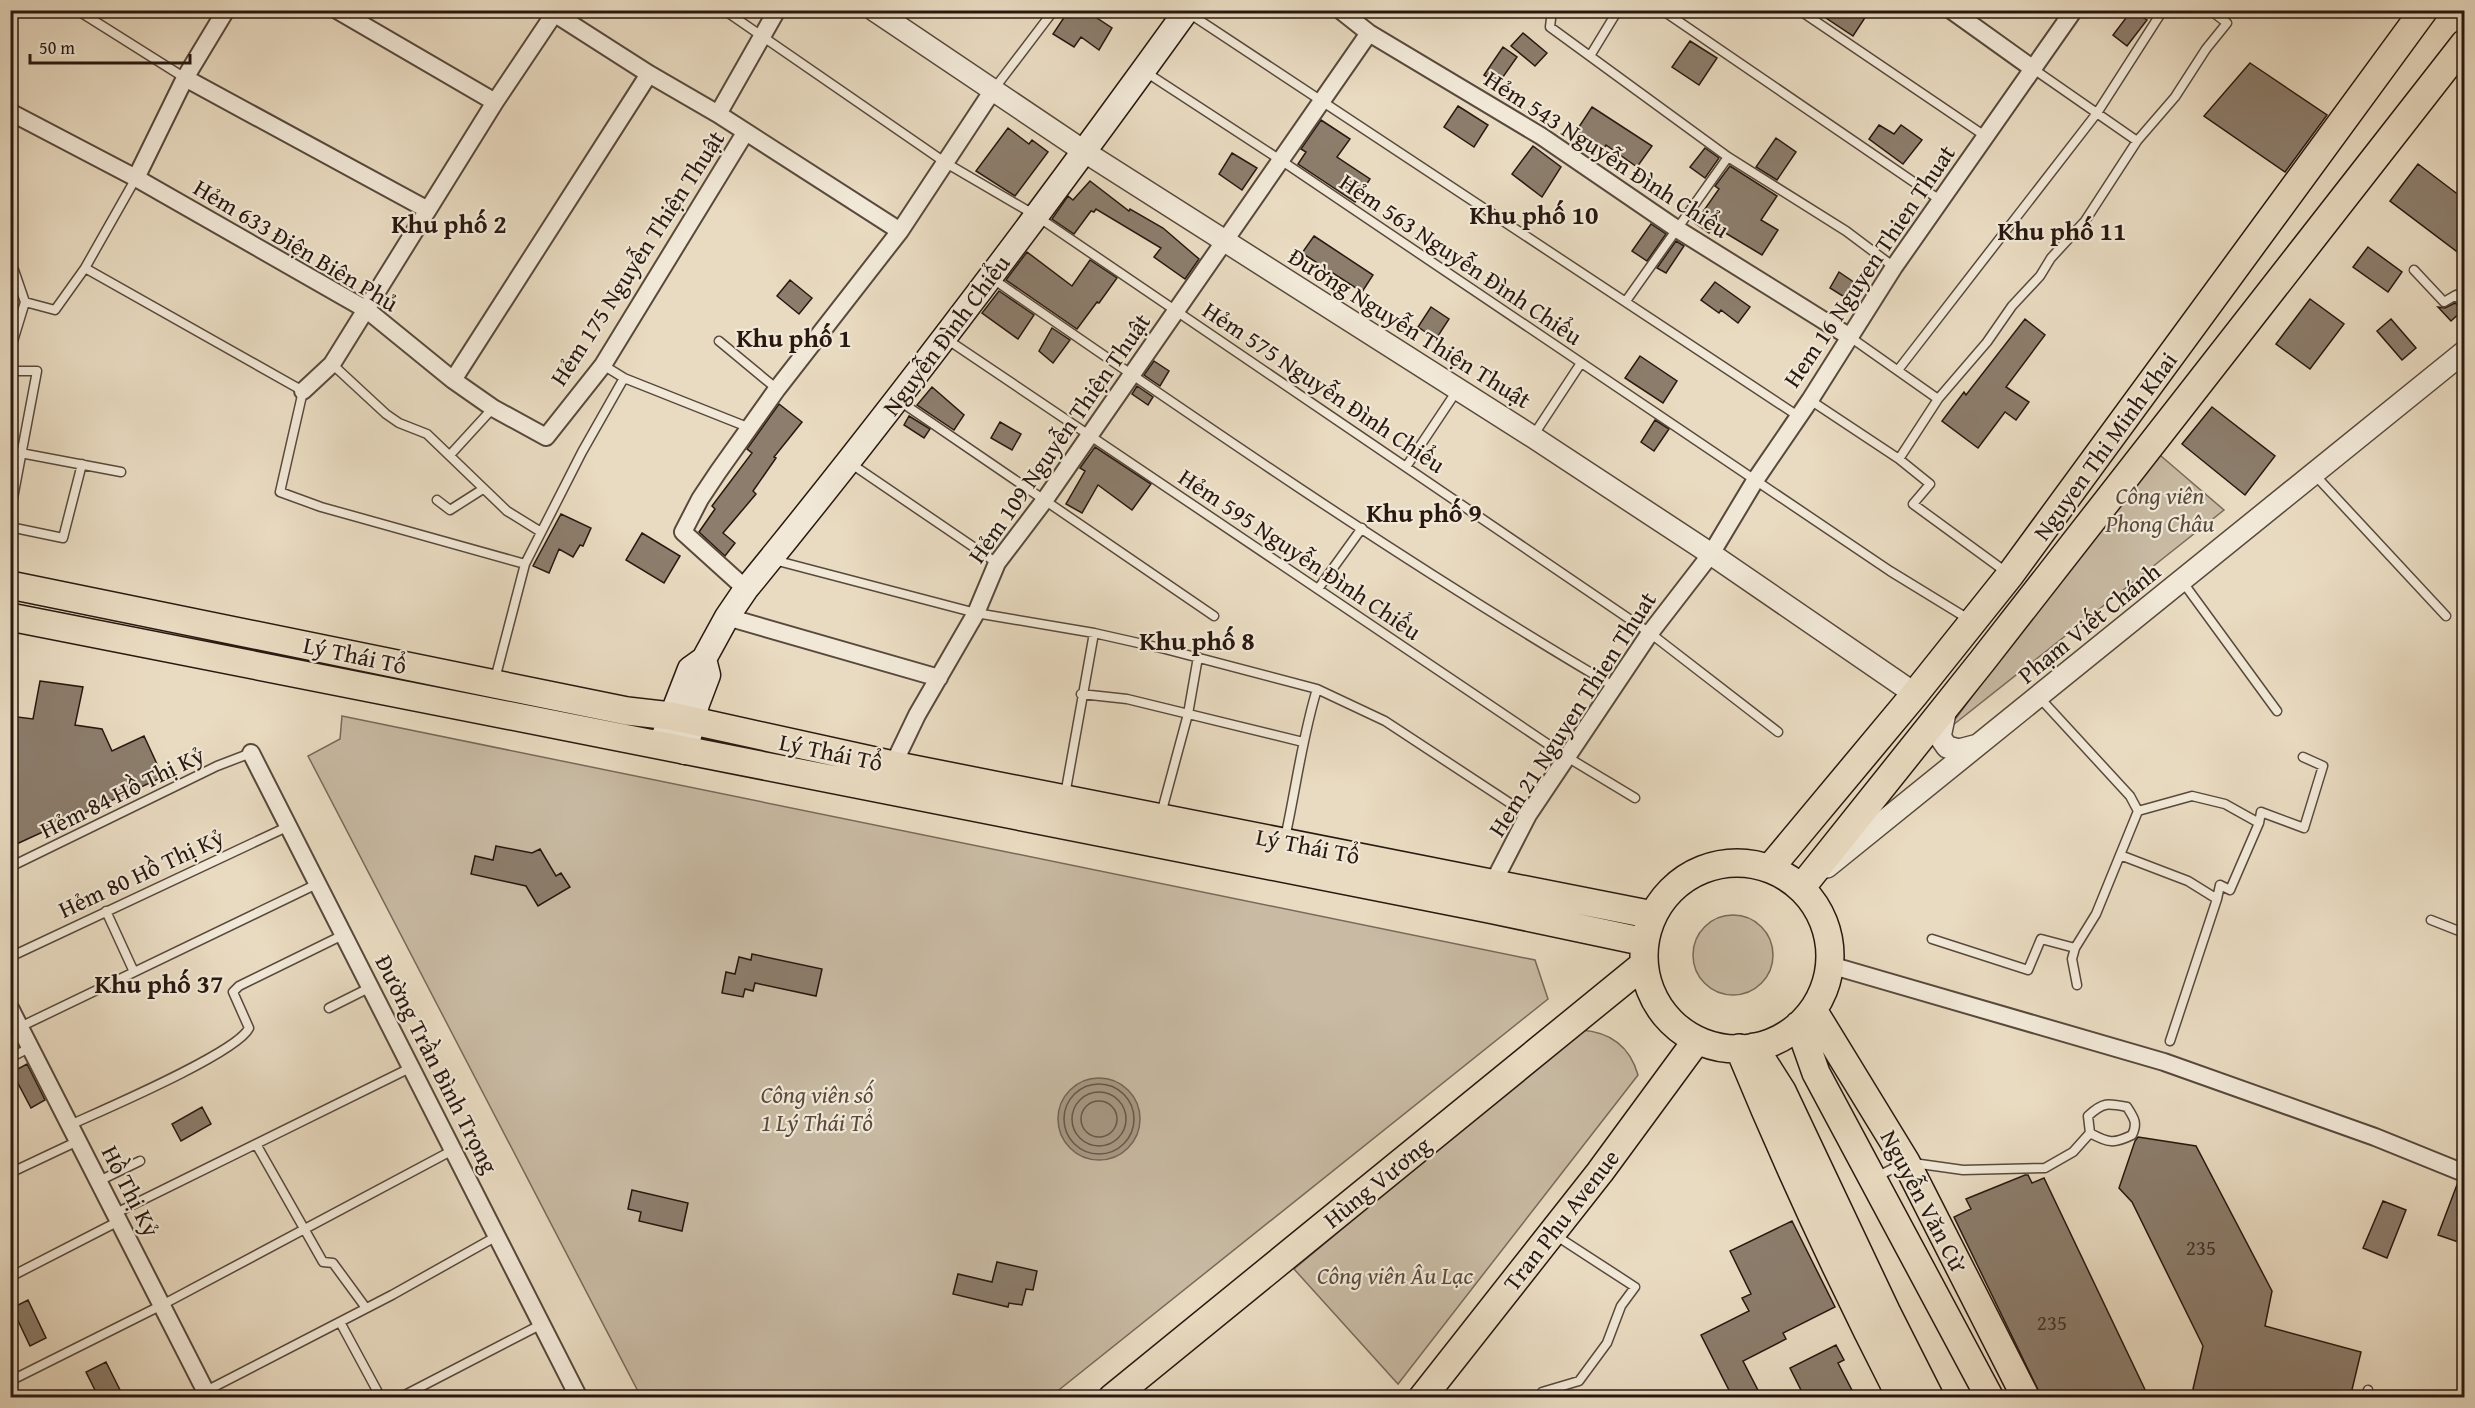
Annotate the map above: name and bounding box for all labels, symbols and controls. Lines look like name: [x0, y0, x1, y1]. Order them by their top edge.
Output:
scale bar: [30, 27, 190, 65]
text: 50 m: [39, 34, 75, 61]
street label: Hẻm 543 Nguyễn Ðình Chiểu: [1478, 62, 1736, 246]
street label: Hẻm 175 Nguyễn Thiện Thuật: [541, 123, 733, 393]
street label: Hem 16 Nguyen Thien Thuat: [1775, 137, 1964, 394]
street label: Hẻm 563 Nguyễn Ðình Chiểu: [1333, 165, 1589, 353]
street label: Hẻm 633 Ðiện Biên Phủ: [187, 170, 405, 320]
district label: Khu phố 10: [1469, 195, 1599, 234]
district label: Khu phố 2: [391, 204, 507, 243]
district label: Khu phố 11: [1997, 211, 2127, 250]
street label: Đường Nguyễn Thiện Thuật: [1282, 239, 1538, 417]
street label: Nguyễn Đình Chiểu: [874, 247, 1018, 423]
street label: Hẻm 575 Nguyễn Ðình Chiểu: [1196, 293, 1452, 481]
street label: Hẻm 109 Nguyễn Thiện Thuật: [959, 305, 1159, 570]
district label: Khu phố 1: [736, 318, 852, 357]
street label: Nguyen Thi Minh Khai: [2025, 344, 2186, 547]
street label: Hẻm 595 Nguyễn Ðình Chiểu: [1172, 460, 1428, 648]
park label: Công viên Phong Châu: [2104, 478, 2215, 541]
district label: Khu phố 9: [1366, 493, 1482, 532]
street label: Phạm Viết Chánh: [2010, 554, 2168, 692]
street label: Hem 21 Nguyen Thien Thuat: [1479, 584, 1665, 843]
district label: Khu phố 8: [1139, 621, 1255, 660]
street label: Lý Thái Tổ: [300, 627, 410, 683]
street label: Lý Thái Tổ: [776, 724, 886, 780]
street label: Hẻm 84 Hồ Thị Kỷ: [34, 737, 210, 847]
street label: Hẻm 80 Hồ Thị Kỷ: [52, 819, 230, 927]
street label: Lý Thái Tổ: [1253, 819, 1363, 873]
street label: Đường Trần Bình Trọng: [367, 949, 507, 1179]
district label: Khu phố 37: [94, 964, 224, 1003]
park label: Công viên số 1 Lý Thái Tổ: [761, 1077, 875, 1140]
street label: Nguyễn Văn Cừ: [1872, 1124, 1977, 1279]
street label: Hùng Vương: [1316, 1128, 1438, 1236]
street label: Hồ Thị Kỷ: [93, 1139, 169, 1243]
street label: Tran Phu Avenue: [1494, 1142, 1628, 1298]
house number: 235: [2186, 1232, 2216, 1263]
park label: Công viên Âu Lạc: [1317, 1258, 1473, 1293]
house number: 235: [2037, 1307, 2067, 1338]

